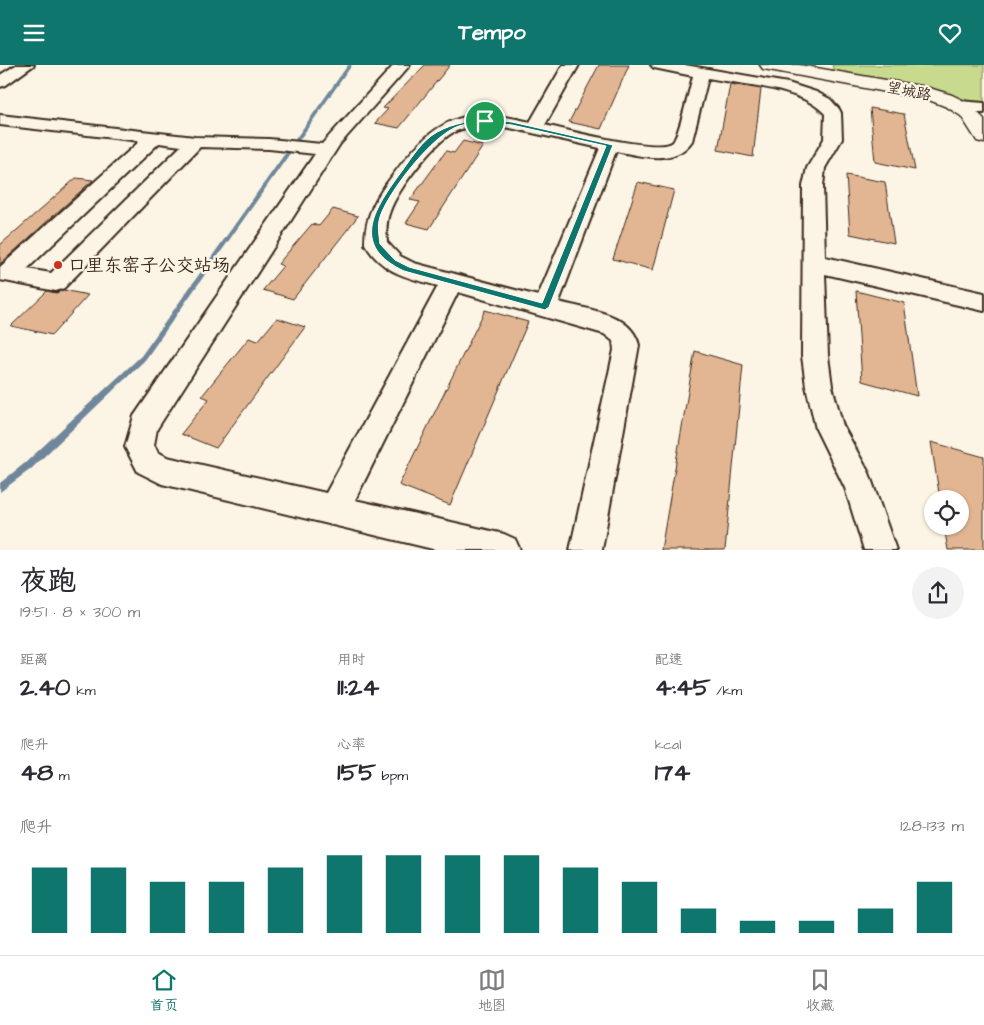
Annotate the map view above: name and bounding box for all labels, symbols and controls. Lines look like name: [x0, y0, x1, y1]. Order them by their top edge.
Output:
text: Tempo: [458, 17, 526, 48]
icon: menu: [20, 19, 48, 47]
icon: heart: [936, 19, 964, 47]
street label: 望城路: [885, 77, 933, 106]
pin: [464, 100, 506, 142]
icon: arrive: [471, 107, 499, 135]
place label: 口里东窑子公交站场: [68, 253, 230, 278]
marker: 口里东窑子公交站场: [52, 259, 64, 271]
map controls: [924, 490, 969, 535]
button: locate: [924, 490, 969, 535]
text: 夜跑: [20, 562, 76, 601]
button: share: [912, 567, 964, 619]
text: 19:51 · 8 × 300 m: [20, 601, 140, 623]
text: 距离: [20, 650, 48, 670]
text: 用时: [337, 650, 365, 670]
text: 配速: [655, 650, 683, 670]
text: 2.40: [20, 670, 71, 705]
text: 11:24: [337, 670, 379, 705]
text: 4:45: [655, 670, 711, 705]
text: km: [71, 681, 96, 701]
text: /km: [711, 681, 742, 701]
text: 爬升: [20, 735, 48, 755]
text: 心率: [337, 735, 365, 755]
text: kcal: [655, 735, 681, 755]
text: 48: [20, 755, 53, 790]
text: 155: [337, 755, 376, 790]
text: 174: [655, 755, 690, 790]
text: m: [53, 766, 70, 786]
text: bpm: [376, 766, 408, 786]
text: 128–133 m: [900, 815, 964, 837]
text: 爬升: [20, 816, 52, 838]
tab: 首页: [150, 966, 178, 1016]
tab: 地图: [478, 966, 506, 1016]
tab: 收藏: [806, 966, 834, 1016]

